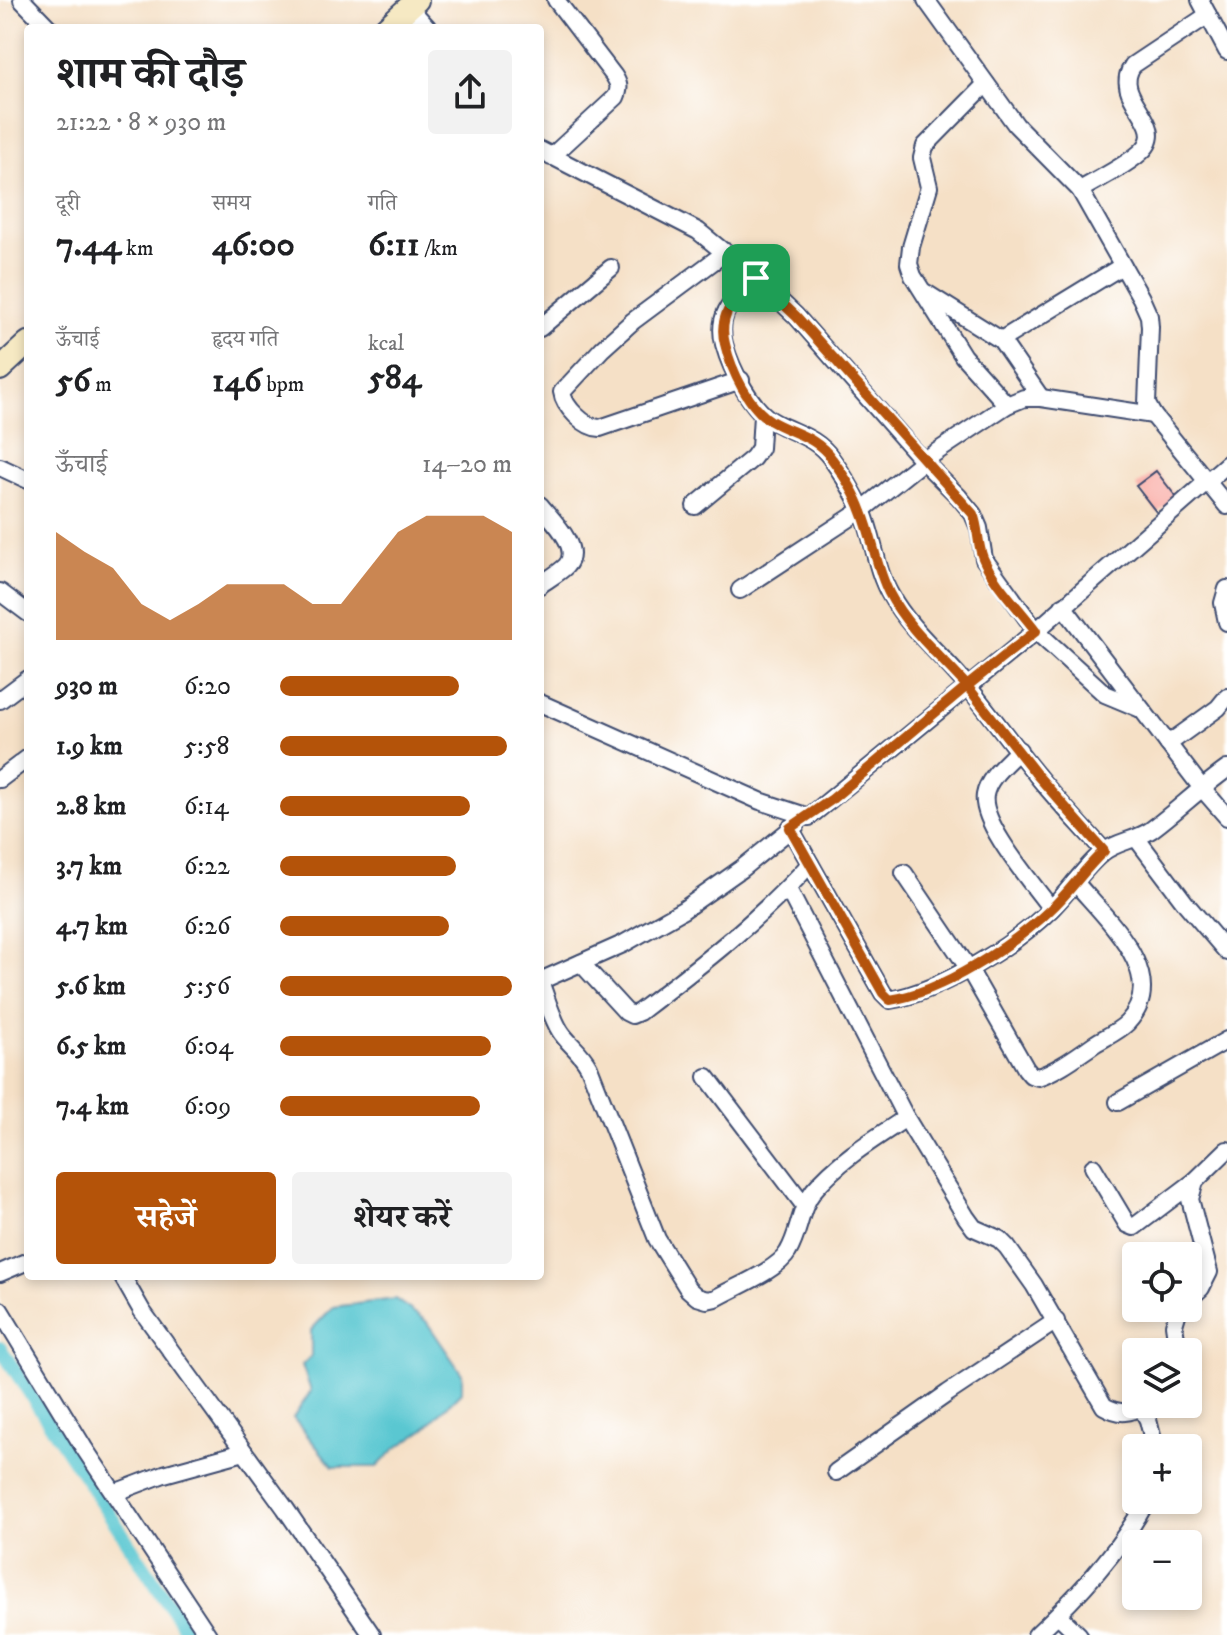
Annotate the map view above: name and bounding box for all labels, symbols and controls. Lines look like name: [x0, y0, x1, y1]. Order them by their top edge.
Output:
text: शाम की दौड़: [56, 48, 244, 103]
button: share: [428, 50, 512, 134]
text: 21:22 · 8 × 930 m: [56, 106, 226, 139]
text: दूरी: [56, 190, 80, 217]
text: समय: [212, 190, 251, 217]
text: गति: [368, 190, 397, 217]
text: 7.44: [56, 224, 121, 266]
text: 46:00: [212, 224, 295, 266]
text: 6:11: [368, 224, 420, 266]
text: km: [121, 235, 153, 262]
text: /km: [420, 235, 458, 262]
pin: [722, 244, 790, 312]
icon: arrive: [734, 256, 778, 300]
text: ऊँचाई: [56, 326, 99, 353]
text: हृदय गति: [212, 326, 278, 353]
text: kcal: [368, 330, 404, 357]
text: 584: [368, 357, 421, 399]
text: 56: [56, 360, 91, 402]
text: 146: [212, 360, 262, 402]
text: m: [91, 371, 112, 398]
text: bpm: [262, 371, 304, 398]
text: ऊँचाई: [56, 448, 107, 481]
text: 14–20 m: [422, 448, 512, 481]
text: 930 m: [56, 670, 118, 703]
text: 6:20: [184, 670, 231, 703]
text: 1.9 km: [56, 730, 123, 763]
text: 5:58: [184, 730, 230, 763]
text: 2.8 km: [56, 790, 126, 823]
text: 6:14: [184, 790, 229, 823]
text: 3.7 km: [56, 850, 122, 883]
text: 6:22: [184, 850, 230, 883]
text: 4.7 km: [56, 910, 128, 943]
text: 6:26: [184, 910, 231, 943]
text: 5.6 km: [56, 970, 126, 1003]
text: 5:56: [184, 970, 230, 1003]
text: 6.5 km: [56, 1030, 126, 1063]
text: 6:04: [184, 1030, 233, 1063]
text: 7.4 km: [56, 1090, 129, 1123]
text: 6:09: [184, 1090, 231, 1123]
button: सहेजें: [56, 1172, 276, 1264]
button: शेयर करें: [292, 1172, 512, 1264]
map controls: [1122, 1242, 1202, 1610]
button: locate: [1122, 1242, 1202, 1322]
button: layers: [1122, 1338, 1202, 1418]
button: +: [1122, 1434, 1202, 1514]
button: −: [1122, 1530, 1202, 1610]

